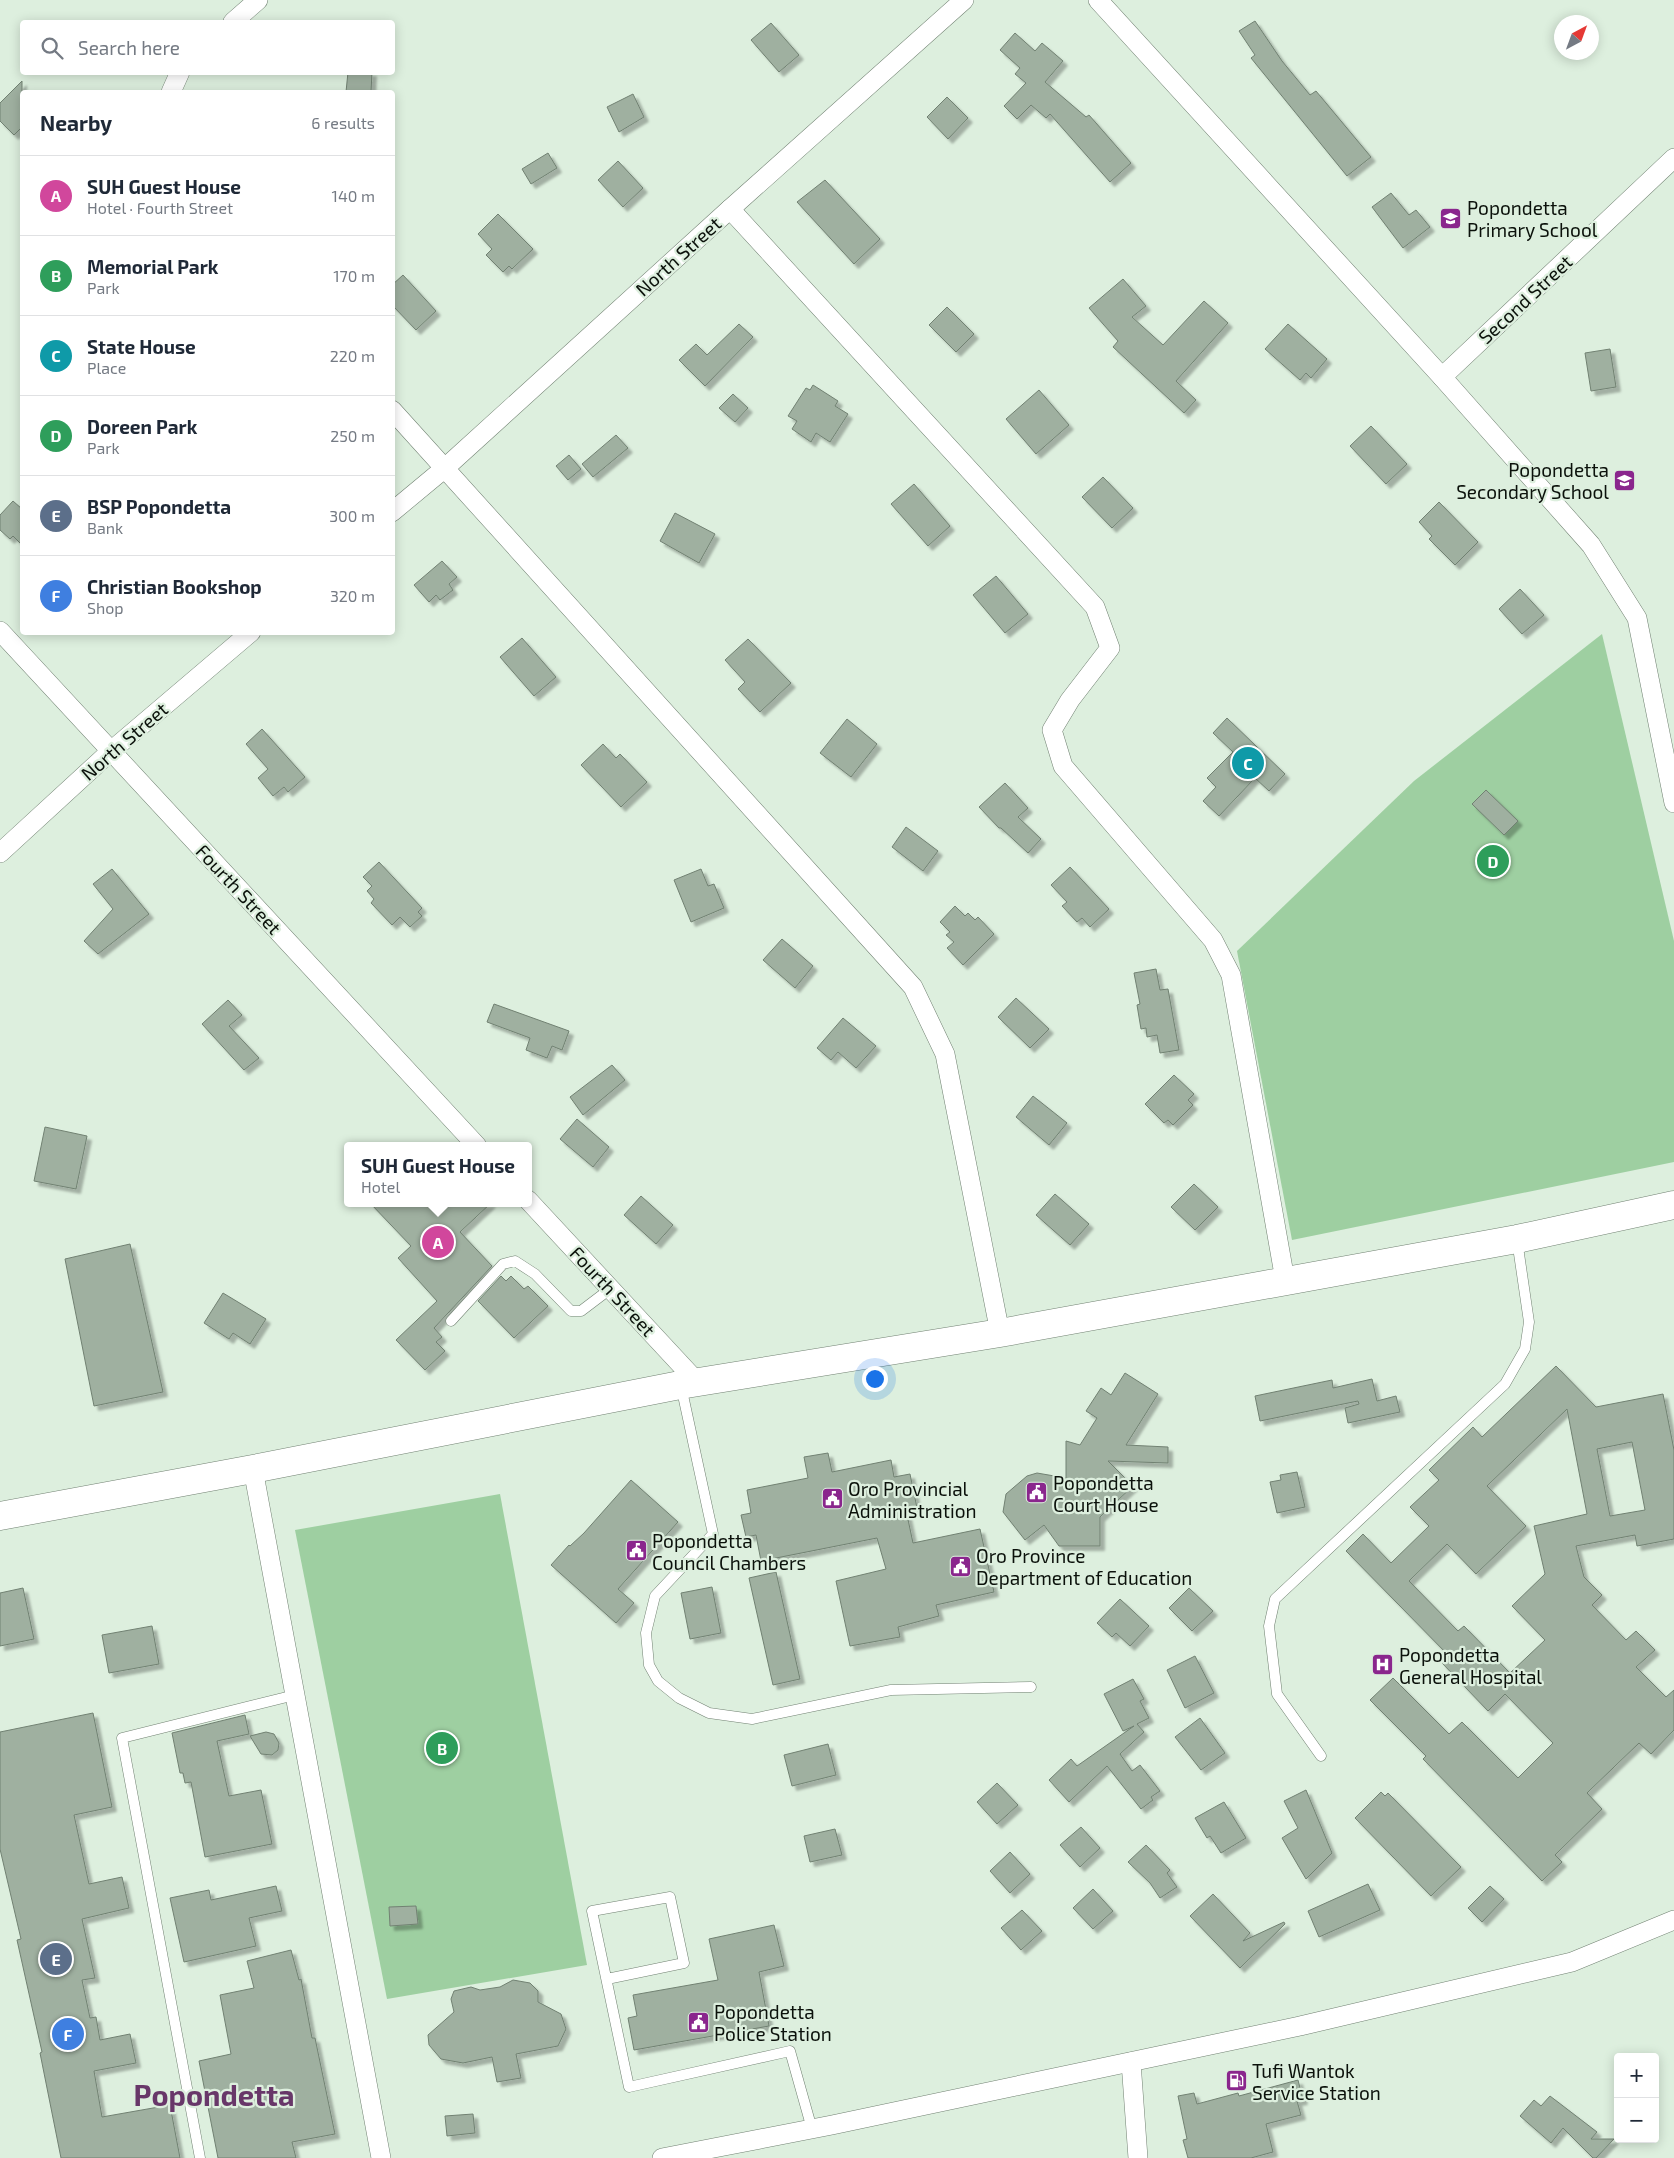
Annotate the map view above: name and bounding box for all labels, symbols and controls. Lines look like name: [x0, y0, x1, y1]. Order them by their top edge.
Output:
north arrow: [1554, 15, 1599, 60]
search box: [20, 20, 395, 75]
icon: search: [38, 34, 66, 62]
text: Search here: [78, 36, 180, 59]
text: Nearby: [40, 110, 112, 135]
text: 6 results: [311, 113, 375, 132]
text: SUH Guest House: [87, 175, 241, 198]
text: A: [51, 186, 61, 205]
text: 140 m: [332, 186, 375, 205]
place label: Popondetta Primary School: [1467, 196, 1598, 241]
text: Hotel · Fourth Street: [87, 198, 233, 217]
school or university icon: Popondetta Primary School: [1439, 206, 1463, 230]
street label: North Street: [631, 212, 725, 300]
street label: Second Street: [1473, 250, 1577, 348]
text: Memorial Park: [87, 255, 218, 278]
text: B: [51, 266, 61, 285]
text: 170 m: [333, 266, 375, 285]
text: Park: [87, 278, 120, 297]
text: State House: [87, 335, 196, 358]
text: C: [51, 346, 61, 365]
text: 220 m: [330, 346, 375, 365]
text: Place: [87, 358, 126, 377]
text: Doreen Park: [87, 415, 197, 438]
text: D: [51, 426, 61, 445]
text: 250 m: [330, 426, 375, 445]
text: Park: [87, 438, 120, 457]
place label: Popondetta Secondary School: [1456, 458, 1609, 503]
school or university icon: Popondetta Secondary School: [1613, 468, 1637, 492]
text: BSP Popondetta: [87, 495, 231, 518]
text: E: [51, 506, 61, 525]
text: 300 m: [329, 506, 375, 525]
text: Bank: [87, 518, 123, 537]
text: Christian Bookshop: [87, 575, 262, 598]
text: F: [52, 586, 60, 605]
text: 320 m: [330, 586, 375, 605]
text: Shop: [87, 598, 124, 617]
street label: North Street: [76, 697, 172, 785]
pin: C: [1232, 744, 1264, 782]
street label: Fourth Street: [192, 839, 286, 939]
pin: D: [1477, 842, 1509, 880]
popup: [344, 1142, 532, 1207]
text: SUH Guest House: [361, 1154, 515, 1177]
text: Hotel: [361, 1177, 400, 1196]
pin: A: [422, 1223, 454, 1261]
street label: Fourth Street: [566, 1241, 660, 1341]
your location: [862, 1366, 888, 1392]
place label: Popondetta Court House: [1053, 1471, 1159, 1516]
place label: Oro Provincial Administration: [848, 1477, 977, 1522]
public building icon: Popondetta Court House: [1025, 1481, 1049, 1505]
public building icon: Oro Provincial Administration: [820, 1487, 844, 1511]
place label: Popondetta Council Chambers: [652, 1529, 806, 1574]
public building icon: Popondetta Council Chambers: [624, 1539, 648, 1563]
place label: Oro Province Department of Education: [976, 1544, 1192, 1589]
public building icon: Oro Province Department of Education: [948, 1554, 972, 1578]
place label: Popondetta General Hospital: [1399, 1643, 1542, 1688]
hospital icon: Popondetta General Hospital: [1371, 1653, 1395, 1677]
pin: B: [426, 1729, 458, 1767]
pin: E: [40, 1940, 72, 1978]
place label: Popondetta Police Station: [714, 2000, 832, 2045]
public building icon: Popondetta Police Station: [686, 2010, 710, 2034]
pin: F: [52, 2015, 84, 2053]
map controls: [1614, 2053, 1659, 2143]
button: +: [1614, 2053, 1659, 2098]
place label: Tufi Wantok Service Station: [1252, 2059, 1381, 2104]
fuel station icon: Tufi Wantok Service Station: [1224, 2069, 1248, 2093]
district label: Popondetta: [134, 2077, 294, 2112]
button: −: [1614, 2098, 1659, 2143]

